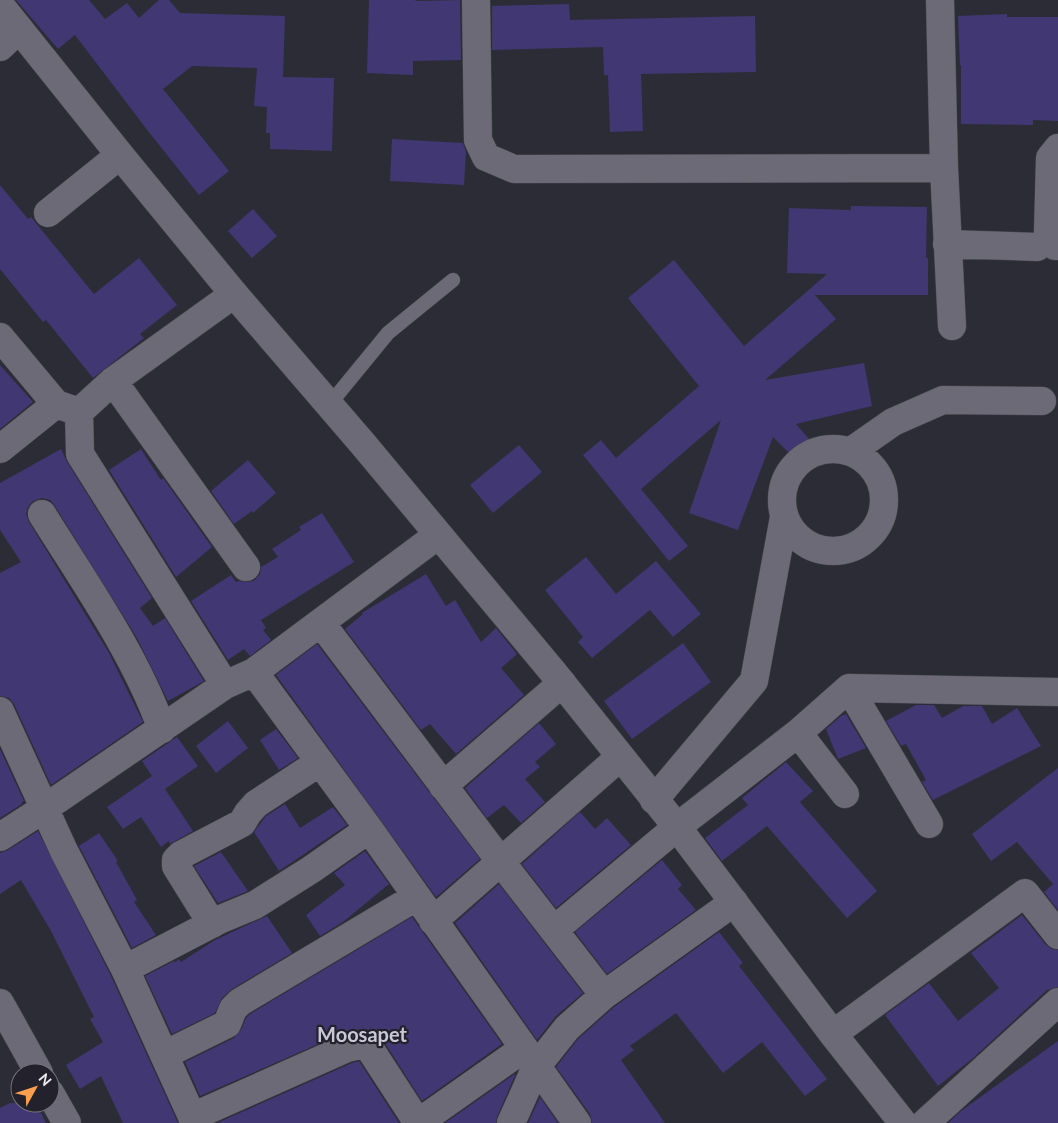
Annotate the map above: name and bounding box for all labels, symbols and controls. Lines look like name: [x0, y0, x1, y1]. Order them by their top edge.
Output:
district label: Moosapet: [317, 1022, 408, 1046]
north arrow: [10, 1063, 60, 1113]
text: N: [35, 1070, 55, 1089]

